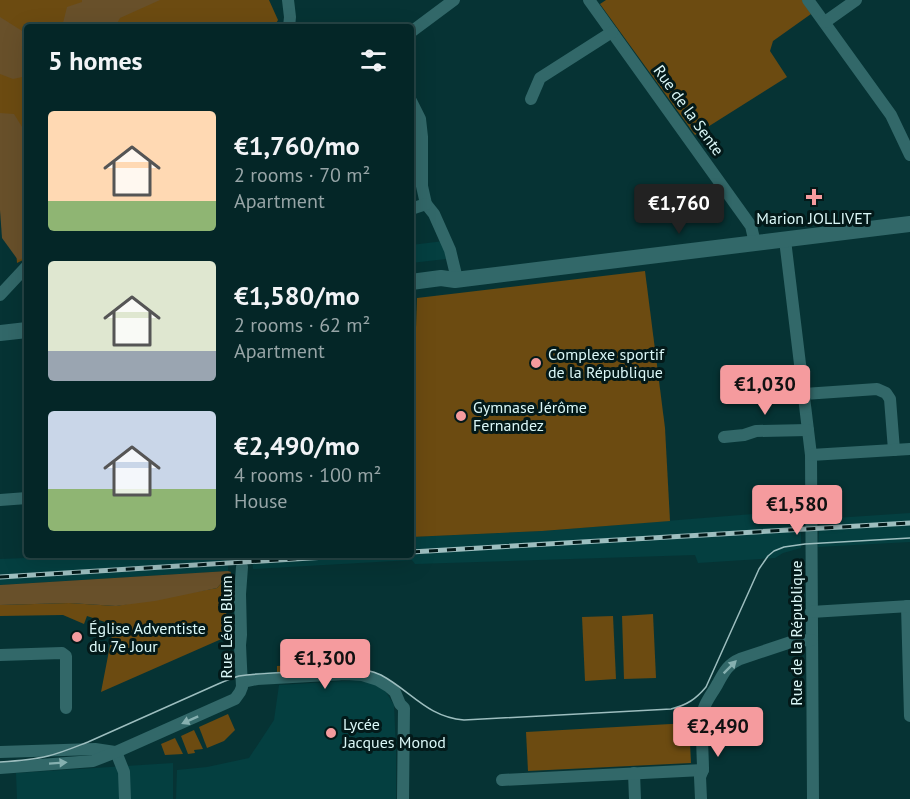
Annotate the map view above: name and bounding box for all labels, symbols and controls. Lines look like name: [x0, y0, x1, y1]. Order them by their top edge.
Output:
text: 5 homes: [48, 44, 143, 77]
icon: filters: [357, 44, 390, 77]
street label: Rue de la Sente: [649, 61, 729, 159]
text: €1,760/mo: [234, 129, 360, 162]
icon: home: [96, 135, 168, 207]
text: 2 rooms · 70 m²: [234, 162, 370, 188]
pin: €1,760: [630, 184, 728, 235]
text: Apartment: [234, 188, 325, 214]
marker: Marion JOLLIVET: [805, 188, 823, 206]
text: €1,760: [648, 190, 710, 216]
place label: Marion JOLLIVET: [756, 208, 872, 228]
text: €1,580/mo: [234, 279, 360, 312]
icon: home: [96, 285, 168, 357]
text: 2 rooms · 62 m²: [234, 312, 370, 338]
text: Apartment: [234, 338, 325, 364]
place label: Complexe sportif de la République: [548, 344, 665, 382]
marker: Complexe sportif de la République: [529, 356, 543, 370]
pin: €1,030: [716, 365, 814, 416]
text: €1,030: [734, 371, 796, 397]
place label: Gymnase Jérôme Fernandez: [473, 397, 587, 435]
marker: Gymnase Jérôme Fernandez: [454, 409, 468, 423]
text: €2,490/mo: [234, 429, 360, 462]
icon: home: [96, 435, 168, 507]
text: 4 rooms · 100 m²: [234, 462, 381, 488]
pin: €1,580: [748, 485, 846, 536]
text: House: [234, 488, 288, 514]
text: €1,580: [766, 491, 828, 517]
street label: Rue de la République: [786, 560, 806, 706]
street label: Rue Léon Blum: [216, 576, 236, 678]
place label: Église Adventiste du 7e Jour: [89, 618, 206, 656]
marker: Église Adventiste du 7e Jour: [70, 630, 84, 644]
pin: €1,300: [276, 639, 374, 690]
text: €1,300: [294, 645, 356, 671]
one-way arrow: [723, 660, 737, 674]
pin: €2,490: [669, 707, 767, 758]
text: €2,490: [687, 713, 749, 739]
place label: Lycée Jacques Monod: [342, 714, 446, 752]
one-way arrow: [181, 715, 198, 724]
marker: Lycée Jacques Monod: [324, 726, 338, 740]
one-way arrow: [49, 758, 68, 768]

